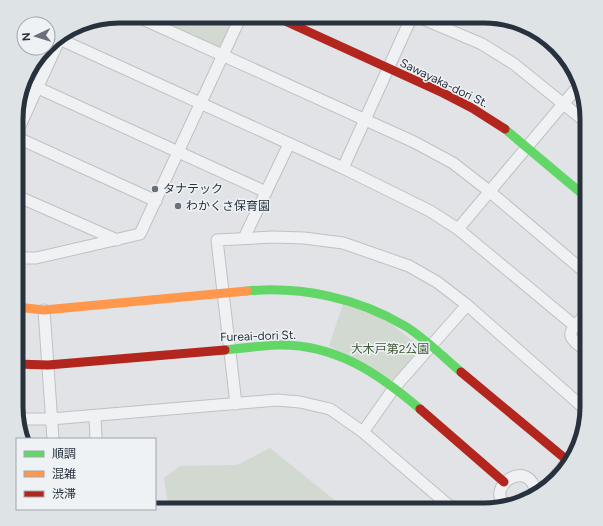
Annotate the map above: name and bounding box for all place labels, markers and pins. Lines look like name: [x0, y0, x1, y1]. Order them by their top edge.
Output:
place label: タナテック: [163, 182, 223, 196]
marker: タナテック: [150, 184, 160, 194]
place label: わかくさ保育園: [186, 199, 270, 213]
marker: わかくさ保育園: [173, 201, 183, 211]

